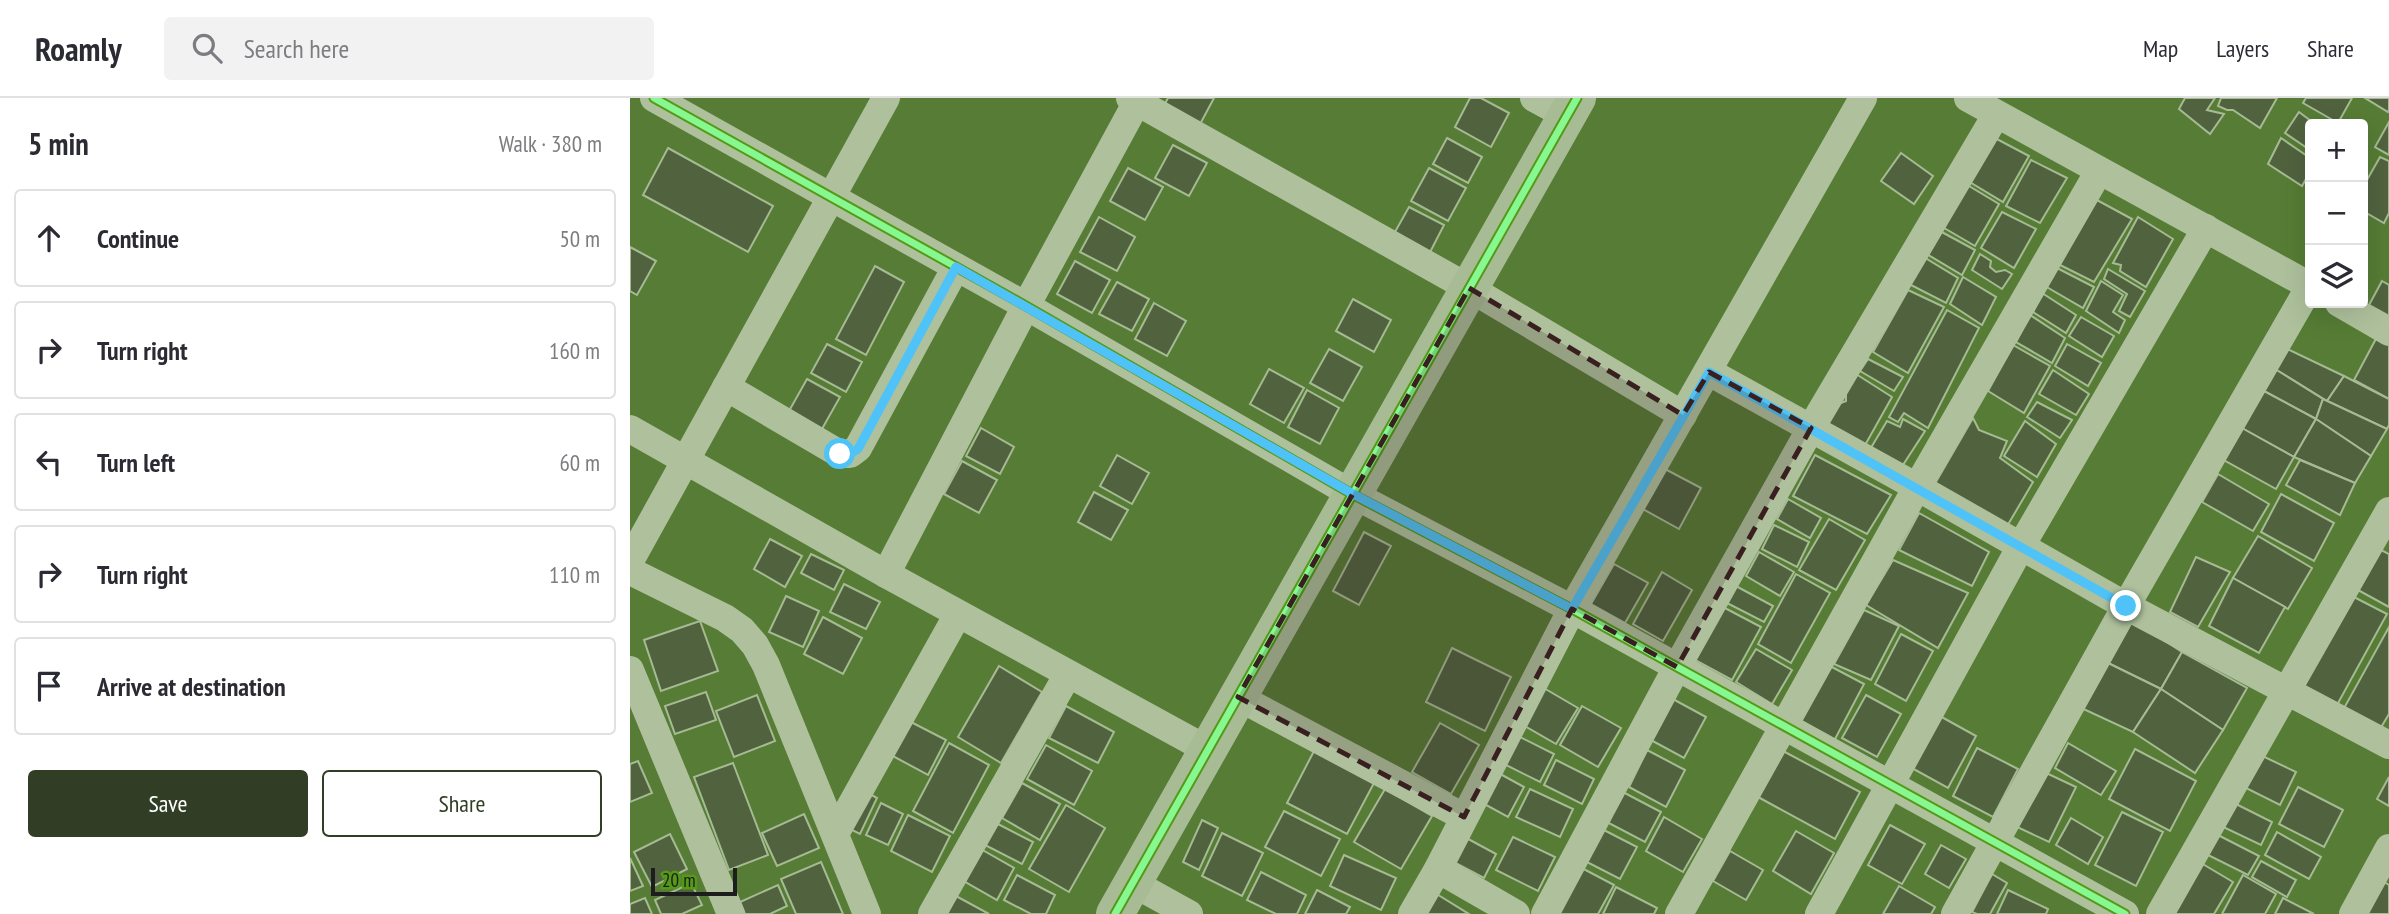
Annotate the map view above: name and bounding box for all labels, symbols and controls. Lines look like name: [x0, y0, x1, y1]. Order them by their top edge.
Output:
search box: [164, 17, 654, 80]
text: Roamly: [35, 27, 122, 70]
icon: search: [188, 29, 226, 67]
text: Search here: [244, 32, 349, 65]
text: Map: [2143, 33, 2178, 64]
text: Layers: [2216, 33, 2269, 64]
text: Share: [2307, 33, 2354, 64]
map controls: [2305, 119, 2368, 308]
button: +: [2305, 119, 2368, 182]
text: 5 min: [28, 124, 89, 163]
text: Walk · 380 m: [499, 129, 602, 158]
button: −: [2305, 182, 2368, 245]
icon: ahead: [30, 219, 68, 257]
text: Continue: [97, 222, 179, 255]
text: 50 m: [559, 224, 600, 253]
button: layers: [2305, 245, 2368, 308]
icon: right: [30, 331, 68, 369]
text: Turn right: [97, 334, 188, 367]
text: 160 m: [549, 336, 600, 365]
route start: [824, 438, 855, 469]
icon: left: [30, 443, 68, 481]
text: Turn left: [97, 446, 175, 479]
text: 60 m: [559, 448, 600, 477]
icon: right: [30, 555, 68, 593]
text: Turn right: [97, 558, 188, 591]
text: 110 m: [549, 560, 600, 589]
route end: [2110, 590, 2141, 621]
icon: arrive: [30, 667, 68, 705]
text: Arrive at destination: [97, 670, 286, 703]
button: Save: [28, 770, 308, 837]
button: Share: [322, 770, 602, 837]
scale bar: [651, 865, 737, 897]
text: 20 m: [662, 868, 696, 892]

